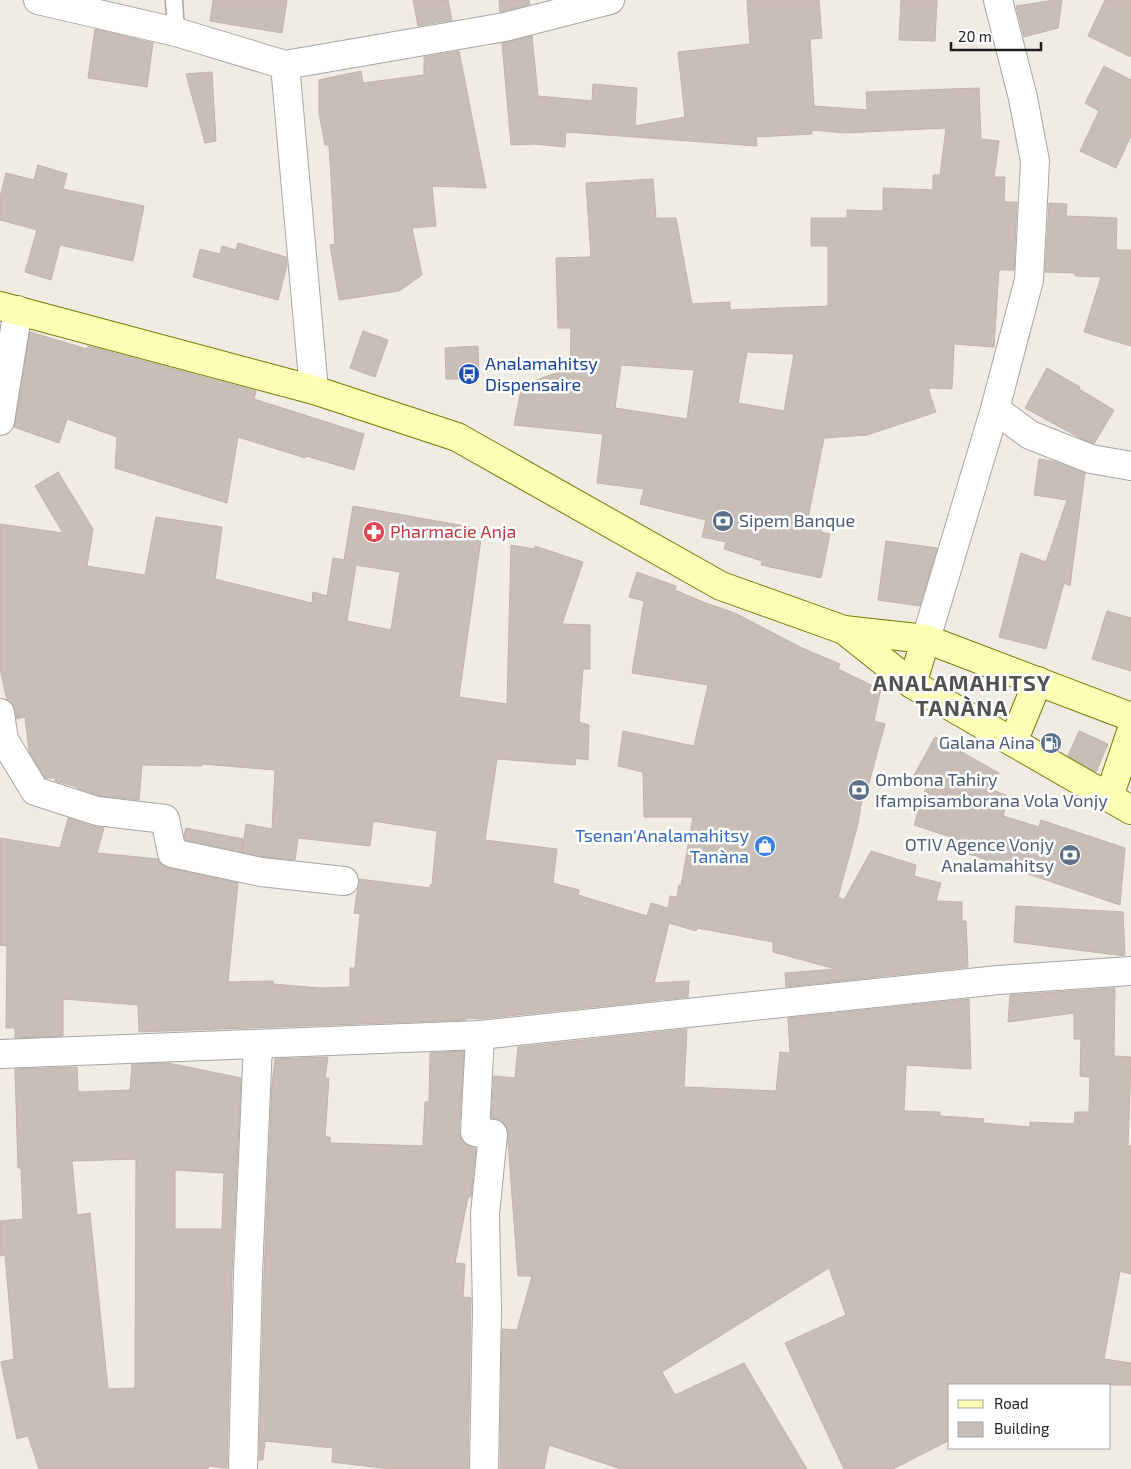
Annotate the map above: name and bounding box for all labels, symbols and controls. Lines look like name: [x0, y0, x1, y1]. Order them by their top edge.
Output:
scale bar: [951, 20, 1041, 52]
text: 20 m: [958, 27, 992, 45]
place label: Analamahitsy Dispensaire: [485, 352, 598, 395]
bus stop icon: Analamahitsy Dispensaire: [457, 362, 481, 386]
bank icon: Sipem Banque: [711, 509, 735, 533]
place label: Sipem Banque: [739, 509, 855, 531]
pharmacy icon: Pharmacie Anja: [362, 520, 386, 544]
place label: Pharmacie Anja: [390, 520, 516, 542]
district label: ANALAMAHITSY TANÀNA: [873, 669, 1051, 720]
place label: Galana Aina: [939, 731, 1035, 753]
fuel station icon: Galana Aina: [1039, 731, 1063, 755]
place label: Ombona Tahiry Ifampisamborana Vola Vonjy: [875, 768, 1108, 811]
bank icon: Ombona Tahiry Ifampisamborana Vola Vonjy: [847, 778, 871, 802]
place label: Tsenan'Analamahitsy Tanàna: [575, 824, 749, 867]
place label: OTIV Agence Vonjy Analamahitsy: [905, 833, 1054, 876]
shop icon: Tsenan'Analamahitsy Tanàna: [753, 834, 777, 858]
bank icon: OTIV Agence Vonjy Analamahitsy: [1058, 843, 1082, 867]
legend: [948, 1384, 1111, 1449]
text: Road: [994, 1394, 1029, 1412]
text: Building: [994, 1419, 1050, 1437]

